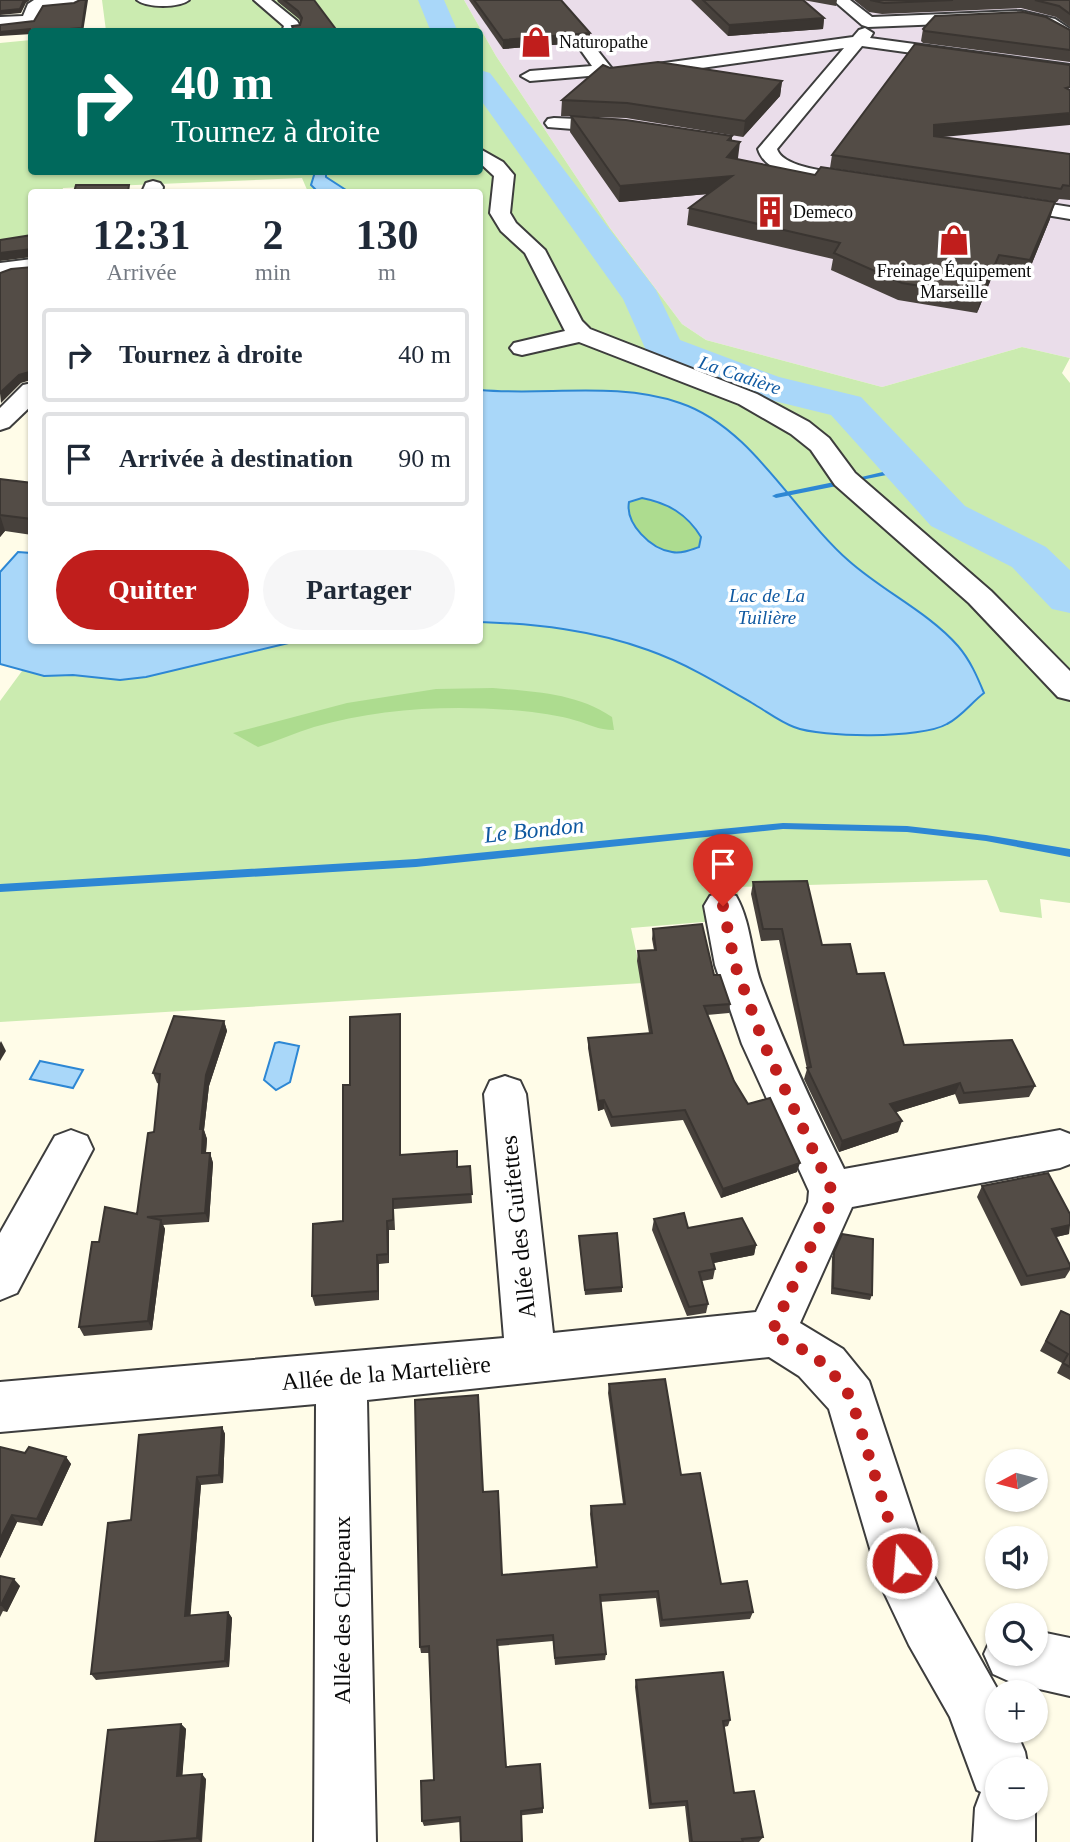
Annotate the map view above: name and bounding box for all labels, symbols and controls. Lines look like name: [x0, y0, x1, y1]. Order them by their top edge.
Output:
shop icon: Naturopathe: [519, 25, 553, 59]
place label: Naturopathe: [559, 32, 648, 52]
text: 40 m: [171, 55, 273, 110]
icon: right: [56, 56, 147, 147]
text: Tournez à droite: [171, 113, 380, 149]
building icon: Demeco: [753, 195, 787, 229]
place label: Demeco: [793, 202, 853, 222]
text: 12:31: [93, 212, 191, 258]
text: 2: [262, 212, 283, 258]
text: 130: [355, 212, 418, 258]
shop icon: Freinage Équipement Marseille: [937, 223, 971, 257]
text: Arrivée: [106, 260, 177, 285]
text: min: [255, 260, 291, 285]
text: m: [378, 260, 396, 285]
place label: Freinage Équipement Marseille: [877, 260, 1031, 302]
icon: right: [60, 336, 98, 374]
text: Tournez à droite: [119, 340, 302, 369]
text: 40 m: [398, 340, 451, 369]
water label: La Cadière: [695, 351, 784, 399]
icon: arrive: [60, 440, 98, 478]
text: Arrivée à destination: [119, 444, 353, 473]
text: 90 m: [398, 444, 451, 473]
button: Quitter: [56, 550, 249, 630]
button: Partager: [263, 550, 455, 630]
water label: Lac de La Tuilière: [728, 585, 805, 628]
water label: Le Bondon: [482, 812, 585, 848]
pin: [693, 834, 753, 906]
icon: arrive: [704, 845, 742, 883]
street label: Allée des Guifettes: [495, 1134, 541, 1320]
street label: Allée de la Martelière: [280, 1351, 492, 1395]
north arrow: [985, 1449, 1048, 1512]
map controls: [985, 1449, 1048, 1820]
street label: Allée des Chipeaux: [329, 1516, 355, 1704]
position arrow: [865, 1526, 939, 1600]
button: sound: [985, 1526, 1048, 1589]
button: search: [985, 1603, 1048, 1666]
button: +: [985, 1680, 1048, 1743]
button: −: [985, 1757, 1048, 1820]

